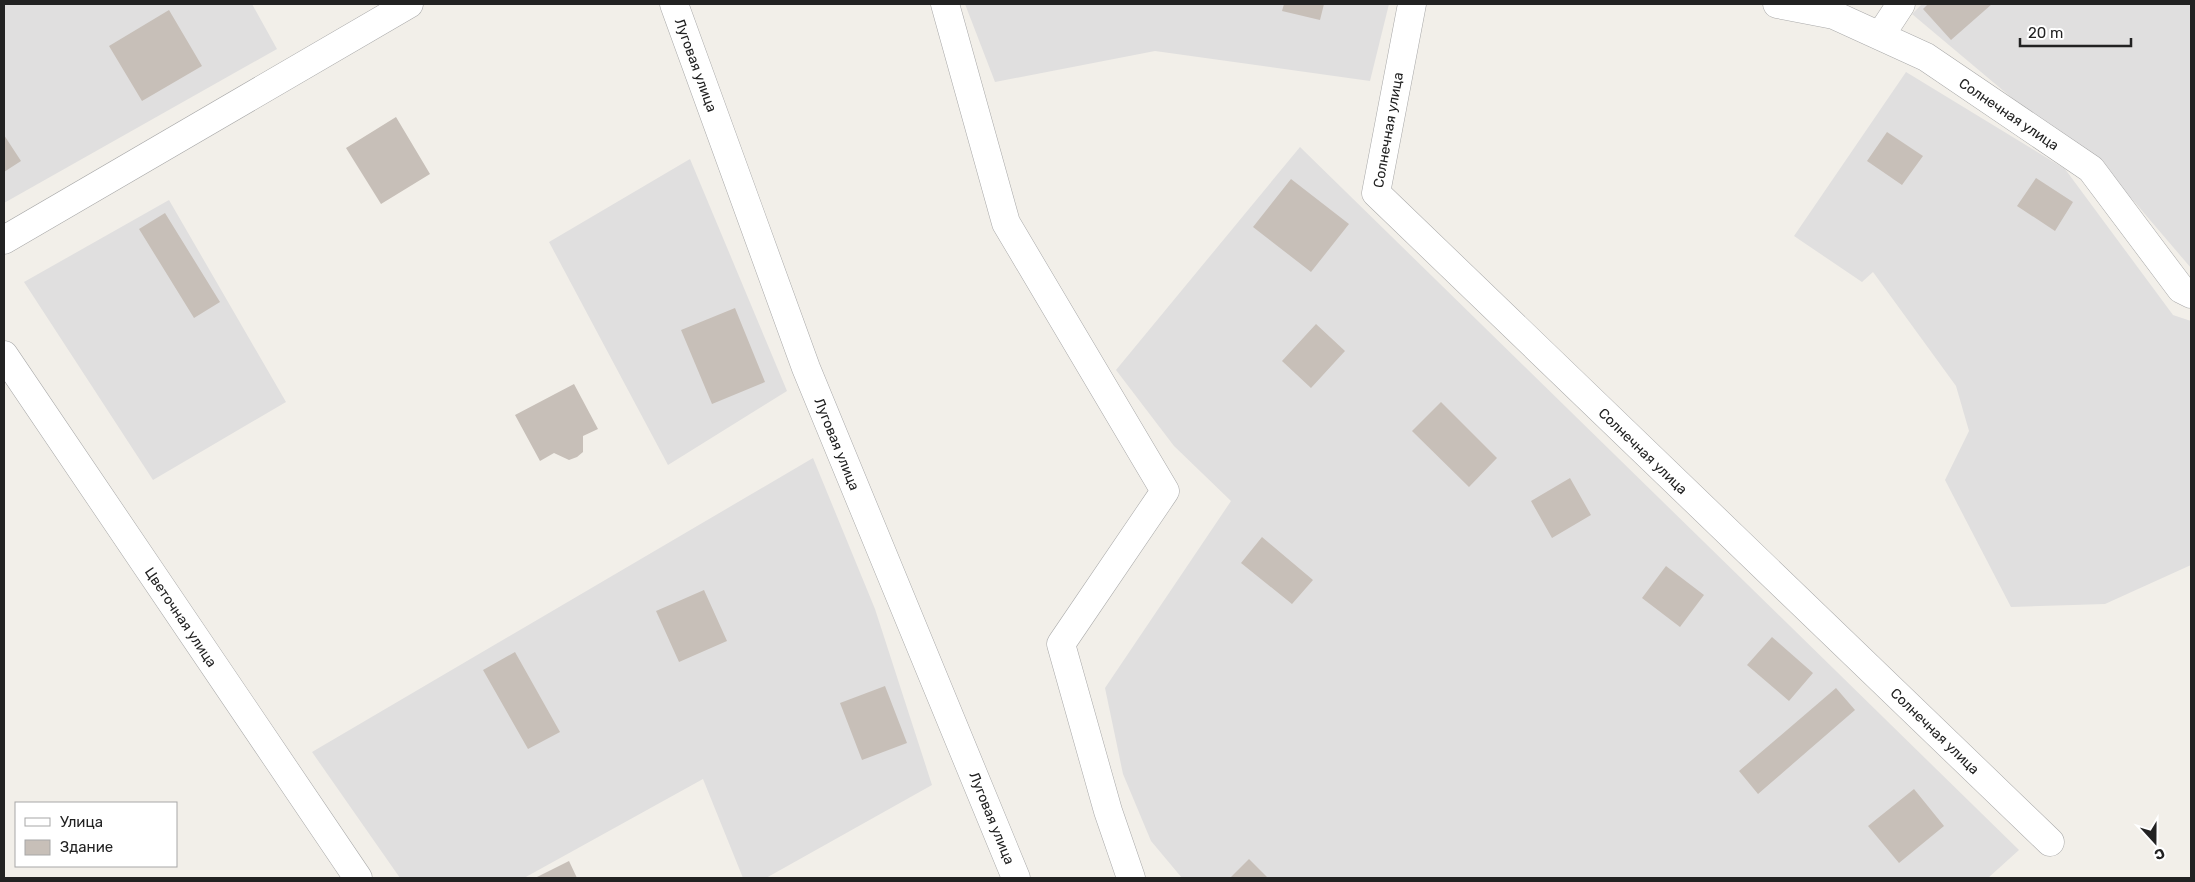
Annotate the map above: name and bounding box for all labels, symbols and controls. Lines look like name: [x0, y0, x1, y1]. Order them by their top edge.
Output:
scale bar: [2020, 15, 2131, 47]
street label: Луговая улица: [671, 16, 720, 114]
text: 20 m: [2028, 24, 2063, 42]
street label: Солнечная улица: [1370, 71, 1407, 189]
street label: Солнечная улица: [1955, 75, 2062, 154]
street label: Луговая улица: [810, 395, 863, 493]
street label: Солнечная улица: [1595, 405, 1691, 498]
street label: Цветочная улица: [141, 564, 220, 670]
street label: Солнечная улица: [1887, 685, 1983, 778]
street label: Луговая улица: [965, 769, 1018, 867]
legend: [15, 802, 178, 867]
text: Улица: [60, 813, 103, 831]
north arrow: [2130, 817, 2180, 867]
text: Здание: [60, 838, 113, 856]
text: С: [2152, 844, 2167, 863]

